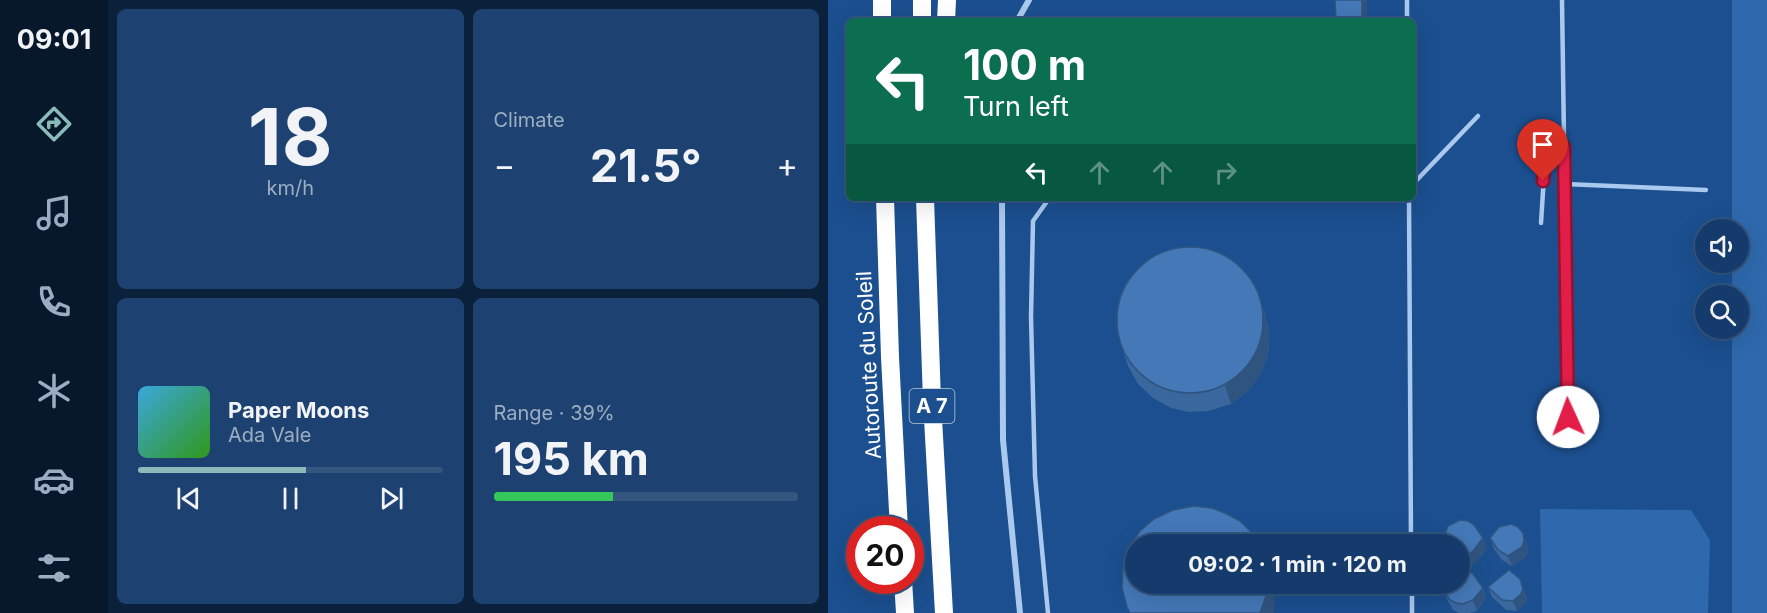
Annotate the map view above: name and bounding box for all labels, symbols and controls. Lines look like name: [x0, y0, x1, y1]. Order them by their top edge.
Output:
text: 09:01: [17, 23, 91, 56]
text: 100 m: [963, 39, 1086, 90]
icon: left: [864, 42, 942, 120]
text: 18: [248, 89, 332, 184]
text: Turn left: [963, 90, 1069, 123]
icon: directions: [33, 103, 75, 145]
text: Climate: [494, 108, 565, 132]
pin: [1517, 119, 1568, 181]
icon: arrive: [1526, 128, 1559, 161]
text: 21.5°: [590, 138, 702, 193]
text: −: [494, 145, 515, 185]
text: +: [776, 145, 798, 185]
icon: left: [1020, 156, 1053, 189]
icon: ahead: [1083, 156, 1116, 189]
icon: ahead: [1146, 156, 1179, 189]
icon: right: [1209, 156, 1242, 189]
text: km/h: [266, 176, 314, 200]
icon: music: [33, 192, 75, 234]
map controls: [1695, 219, 1749, 339]
button: sound: [1695, 219, 1749, 273]
street label: Autoroute du Soleil: [851, 270, 886, 460]
icon: phone: [33, 281, 75, 323]
button: search: [1695, 285, 1749, 339]
icon: climate: [33, 370, 75, 412]
position arrow: [1536, 385, 1600, 449]
road number: A 7: [910, 389, 954, 423]
text: Paper Moons: [228, 397, 369, 423]
text: Range · 39%: [494, 401, 615, 425]
text: Ada Vale: [228, 423, 311, 447]
text: 195 km: [494, 431, 649, 486]
icon: car: [33, 459, 75, 501]
icon: previous: [172, 482, 205, 515]
icon: pause: [274, 482, 307, 515]
icon: next: [375, 482, 408, 515]
speed limit sign: 20: [846, 516, 924, 594]
icon: filters: [33, 547, 75, 589]
text: 09:02 · 1 min · 120 m: [1188, 551, 1407, 577]

